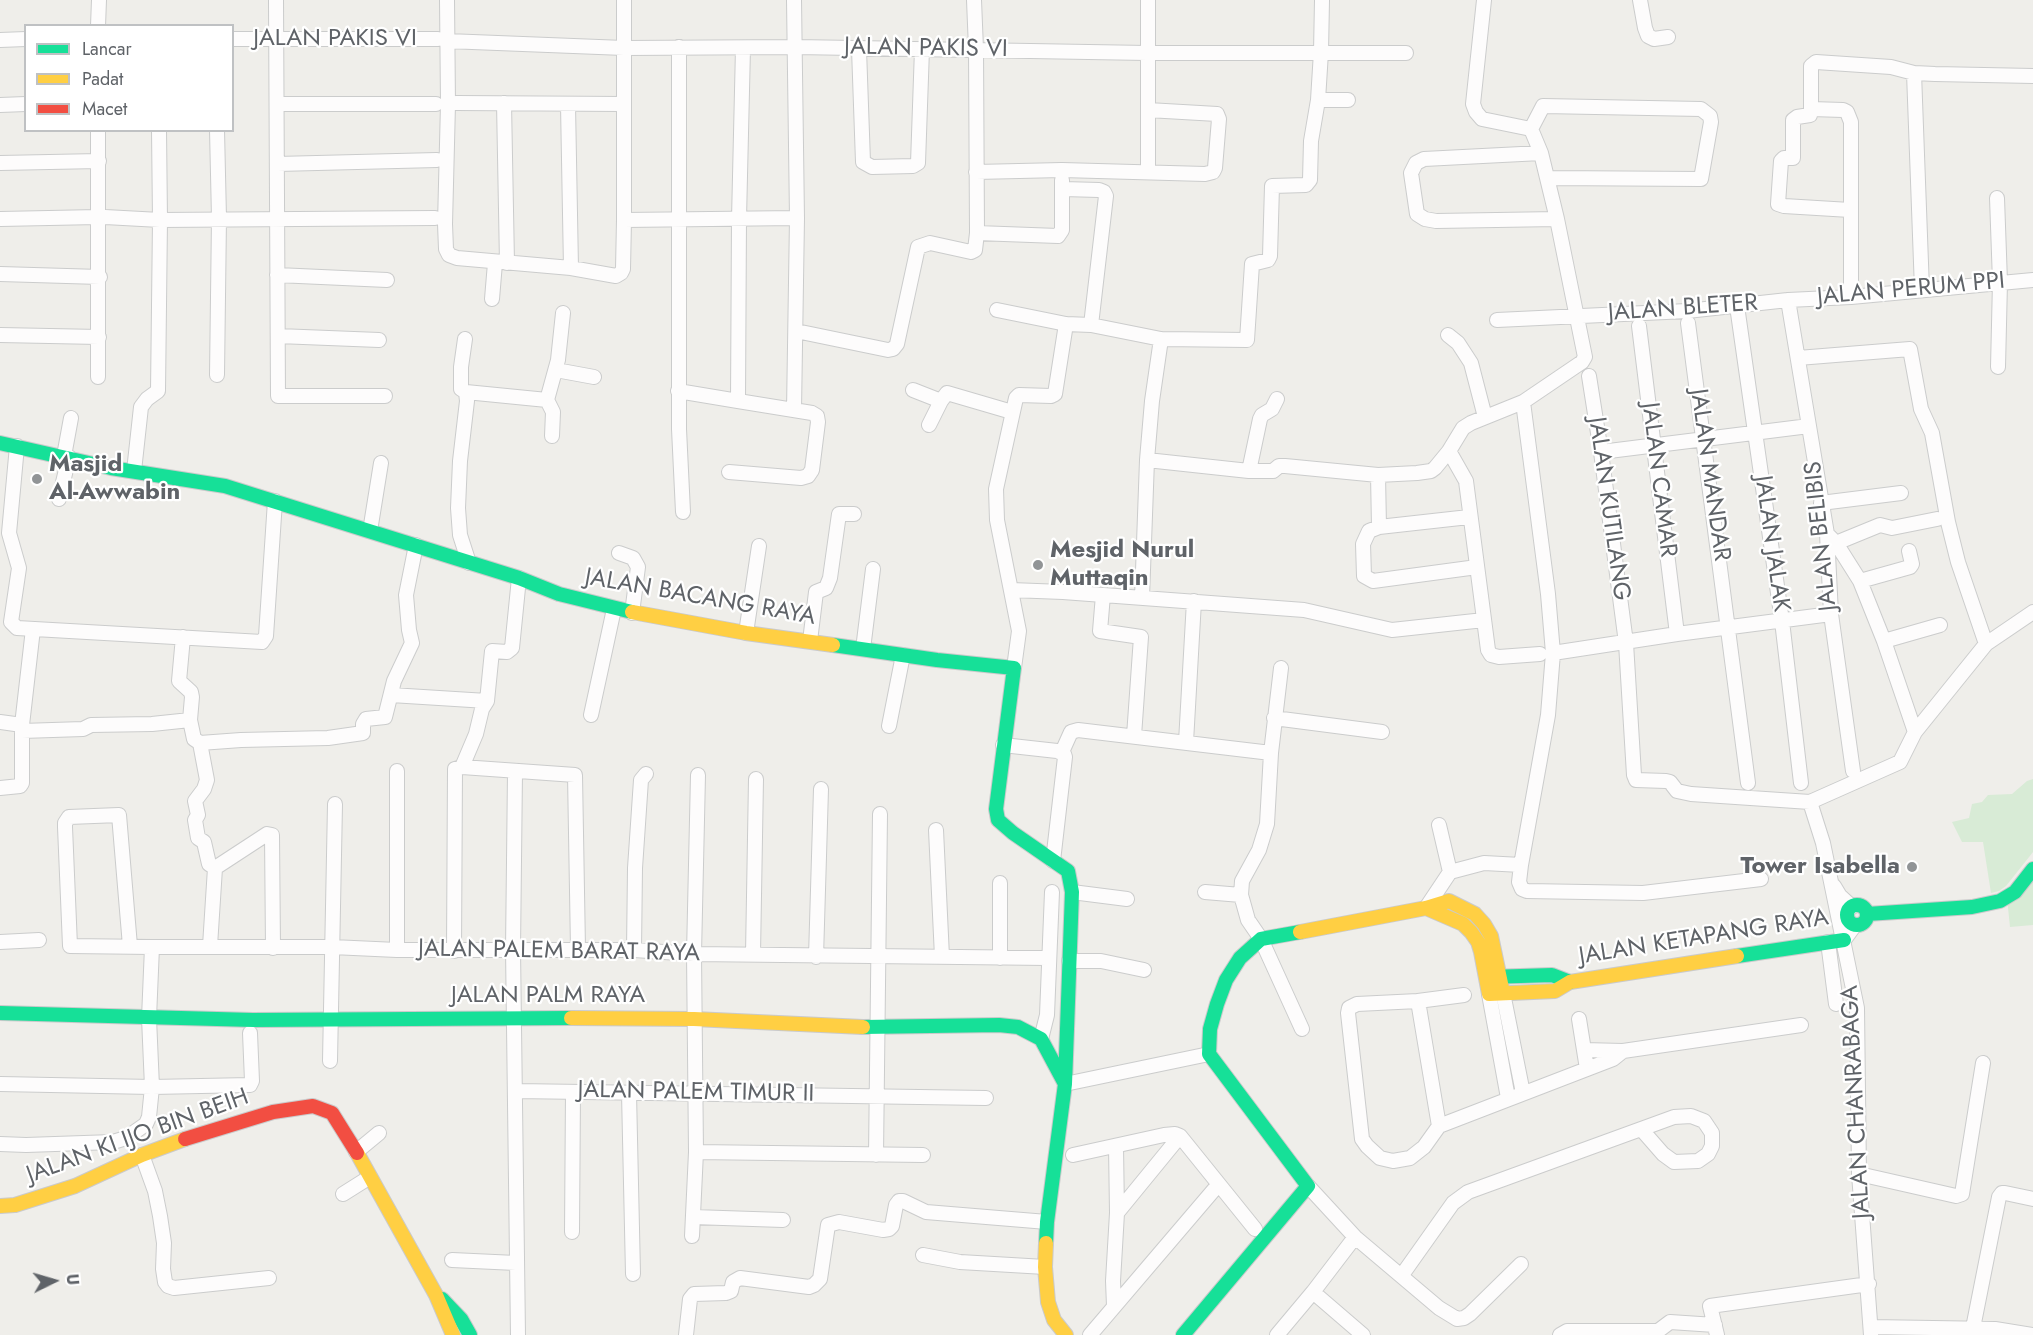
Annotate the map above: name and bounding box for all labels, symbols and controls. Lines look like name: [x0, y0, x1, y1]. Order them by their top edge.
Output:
legend: [24, 24, 234, 132]
street label: JALAN PAKIS VI: [253, 25, 417, 53]
street label: JALAN PAKIS VI: [844, 33, 1008, 65]
text: Lancar: [82, 36, 132, 62]
text: Padat: [82, 66, 123, 92]
text: Macet: [82, 96, 127, 122]
street label: JALAN PERUM PPI: [1816, 267, 2006, 313]
street label: JALAN BLETER: [1607, 289, 1759, 329]
street label: JALAN MANDAR: [1683, 387, 1735, 563]
street label: JALAN CAMAR: [1634, 401, 1682, 559]
street label: JALAN KUTILANG: [1581, 415, 1635, 603]
place label: Masjid Al-Awwabin: [49, 451, 180, 507]
street label: JALAN BELIBIS: [1800, 460, 1844, 612]
marker: Masjid Al-Awwabin: [30, 472, 44, 486]
street label: JALAN JALAK: [1747, 474, 1795, 614]
place label: Mesjid Nurul Muttaqin: [1050, 537, 1194, 593]
marker: Mesjid Nurul Muttaqin: [1031, 558, 1045, 572]
street label: JALAN BACANG RAYA: [582, 564, 818, 632]
place label: Tower Isabella: [1740, 853, 1900, 881]
marker: Tower Isabella: [1905, 860, 1919, 874]
street label: JALAN KETAPANG RAYA: [1577, 904, 1831, 972]
street label: JALAN PALEM BARAT RAYA: [418, 935, 700, 969]
street label: JALAN PALM RAYA: [451, 982, 645, 1010]
street label: JALAN CHANRABAGA: [1836, 984, 1878, 1220]
street label: JALAN PALEM TIMUR II: [577, 1077, 815, 1109]
street label: JALAN KI IJO BIN BEIH: [23, 1083, 253, 1191]
north arrow: [24, 1251, 84, 1311]
text: U: [60, 1273, 84, 1286]

